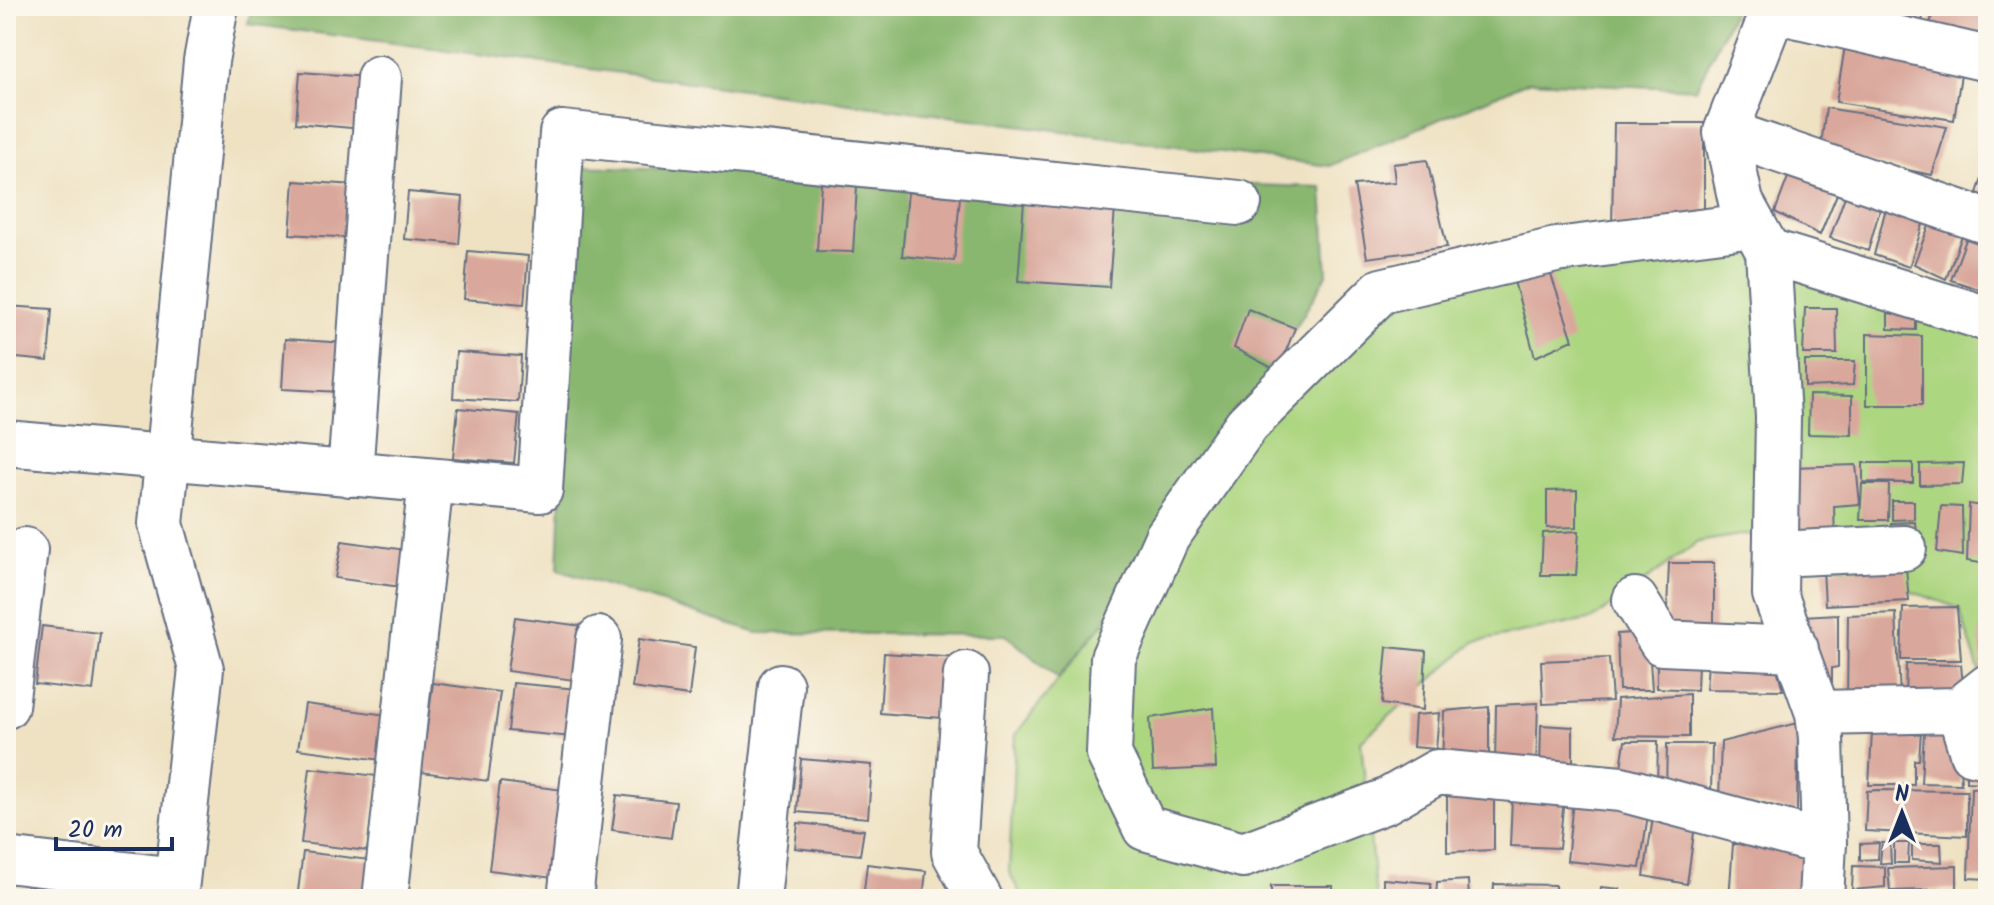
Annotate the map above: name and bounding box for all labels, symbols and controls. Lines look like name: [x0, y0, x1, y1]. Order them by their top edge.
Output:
north arrow: [1862, 773, 1942, 853]
text: N: [1895, 778, 1909, 813]
scale bar: [56, 801, 172, 851]
text: 20 m: [68, 811, 123, 850]

